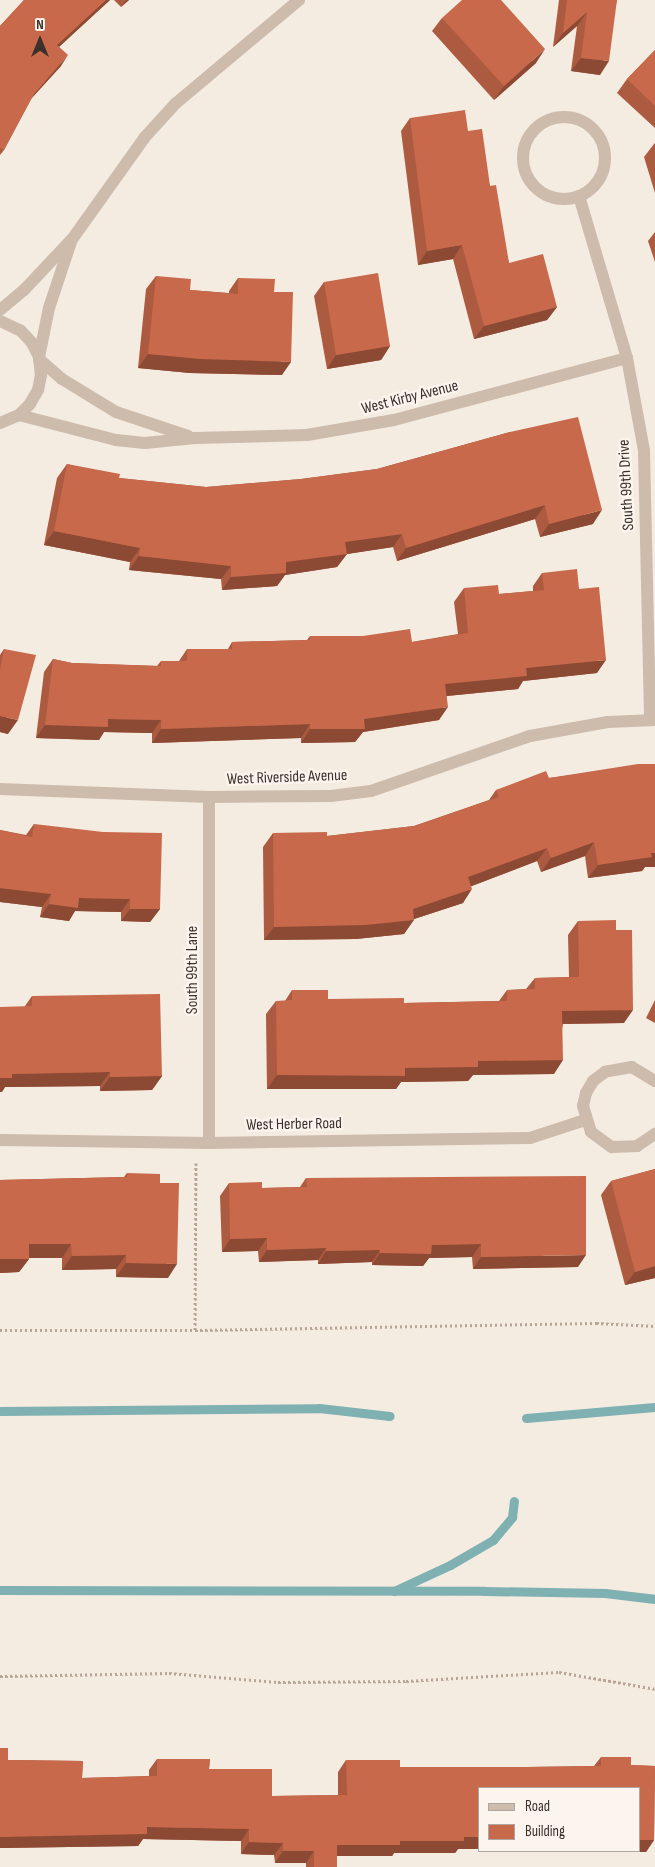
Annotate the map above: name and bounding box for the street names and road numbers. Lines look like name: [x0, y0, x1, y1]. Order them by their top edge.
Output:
street label: West Kirby Avenue: [360, 377, 460, 419]
street label: South 99th Drive: [615, 439, 639, 531]
street label: West Riverside Avenue: [226, 766, 348, 790]
street label: South 99th Lane: [183, 926, 203, 1014]
street label: West Herber Road: [246, 1115, 342, 1135]

